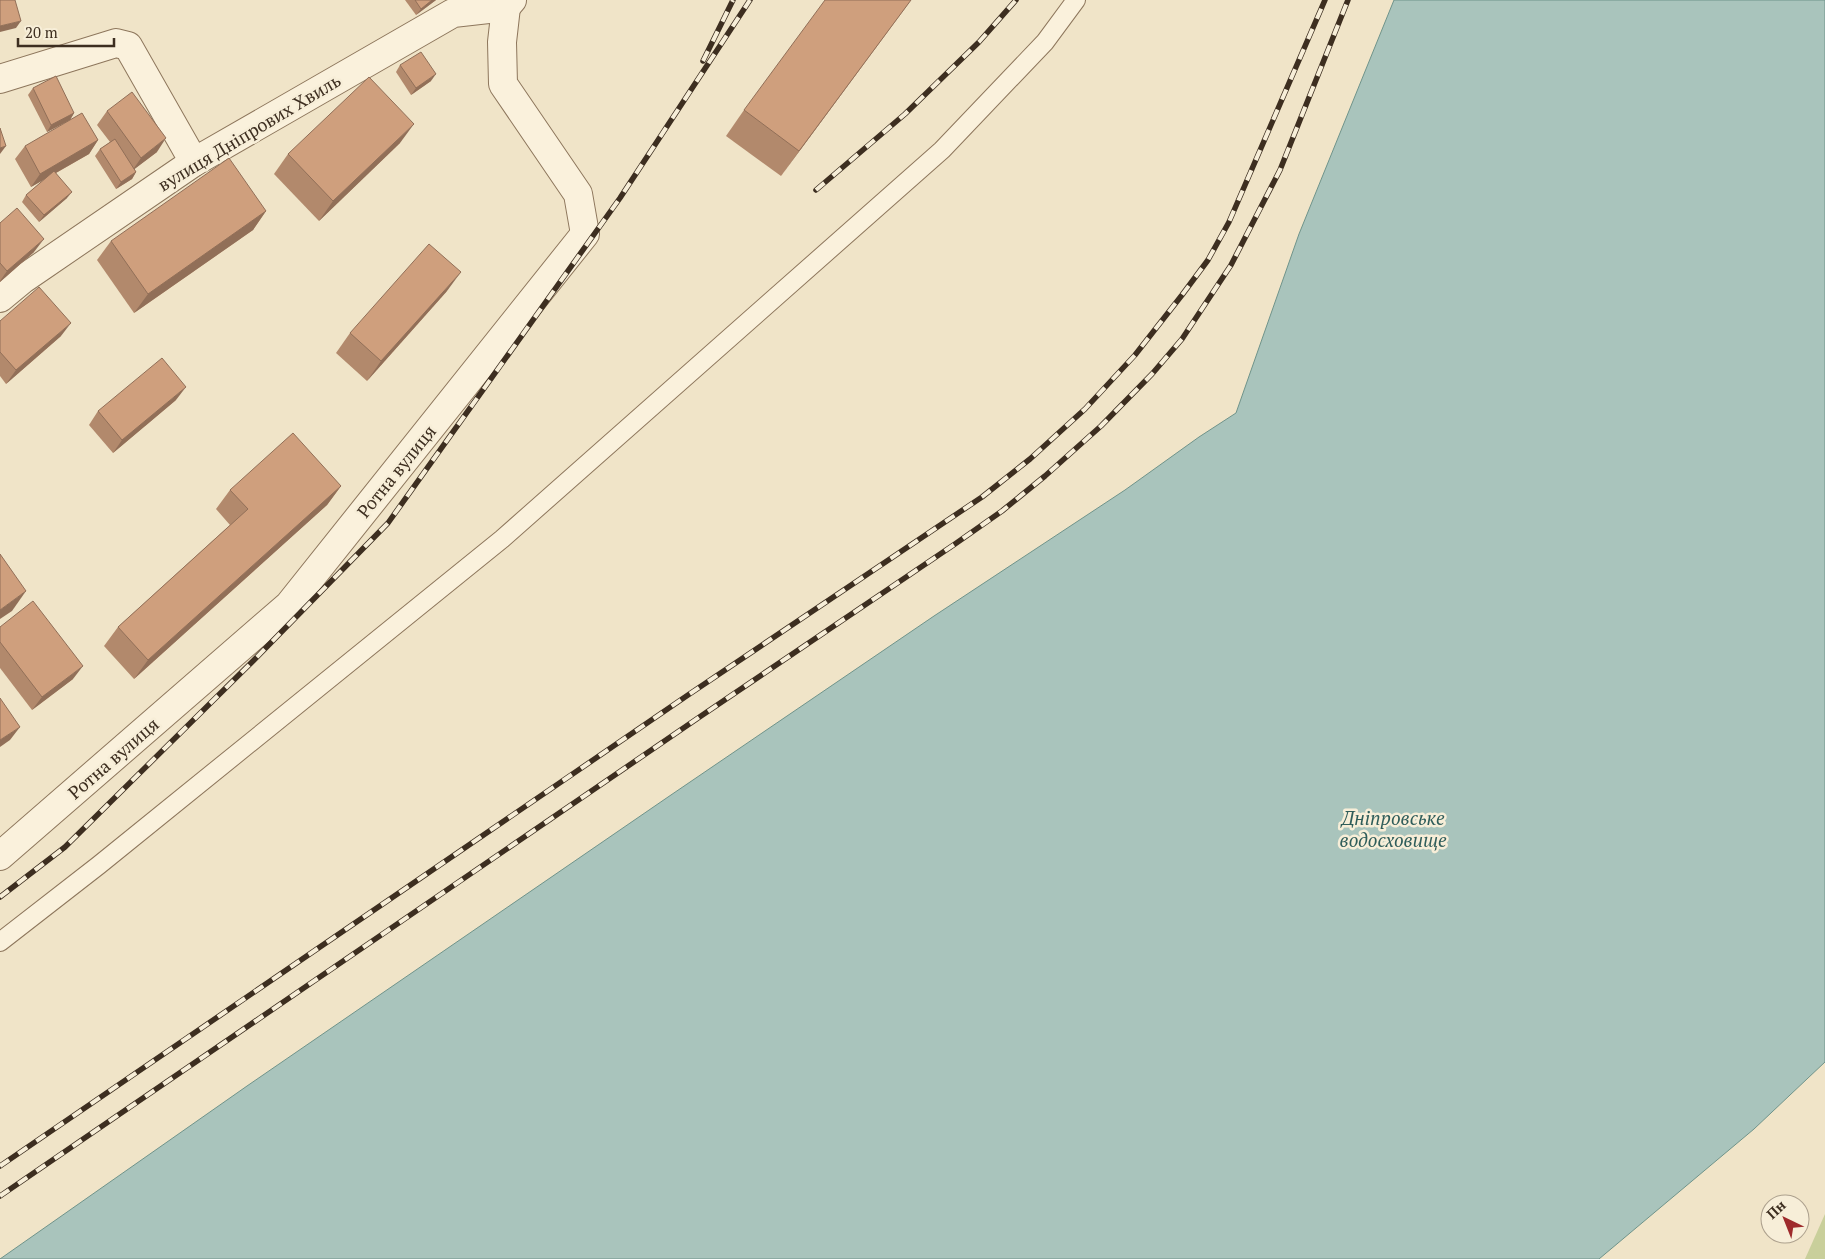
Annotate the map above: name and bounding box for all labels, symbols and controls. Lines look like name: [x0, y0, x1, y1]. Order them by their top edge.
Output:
scale bar: [18, 15, 114, 47]
text: 20 m: [25, 22, 58, 42]
street label: вулиця Дніпрових Хвиль: [153, 68, 345, 196]
street label: Ротна вулиця: [351, 420, 441, 522]
street label: Ротна вулиця: [63, 712, 163, 804]
water label: Дніпровське водосховище: [1339, 805, 1447, 852]
north arrow: [1760, 1194, 1810, 1244]
text: Пн: [1762, 1195, 1790, 1223]

